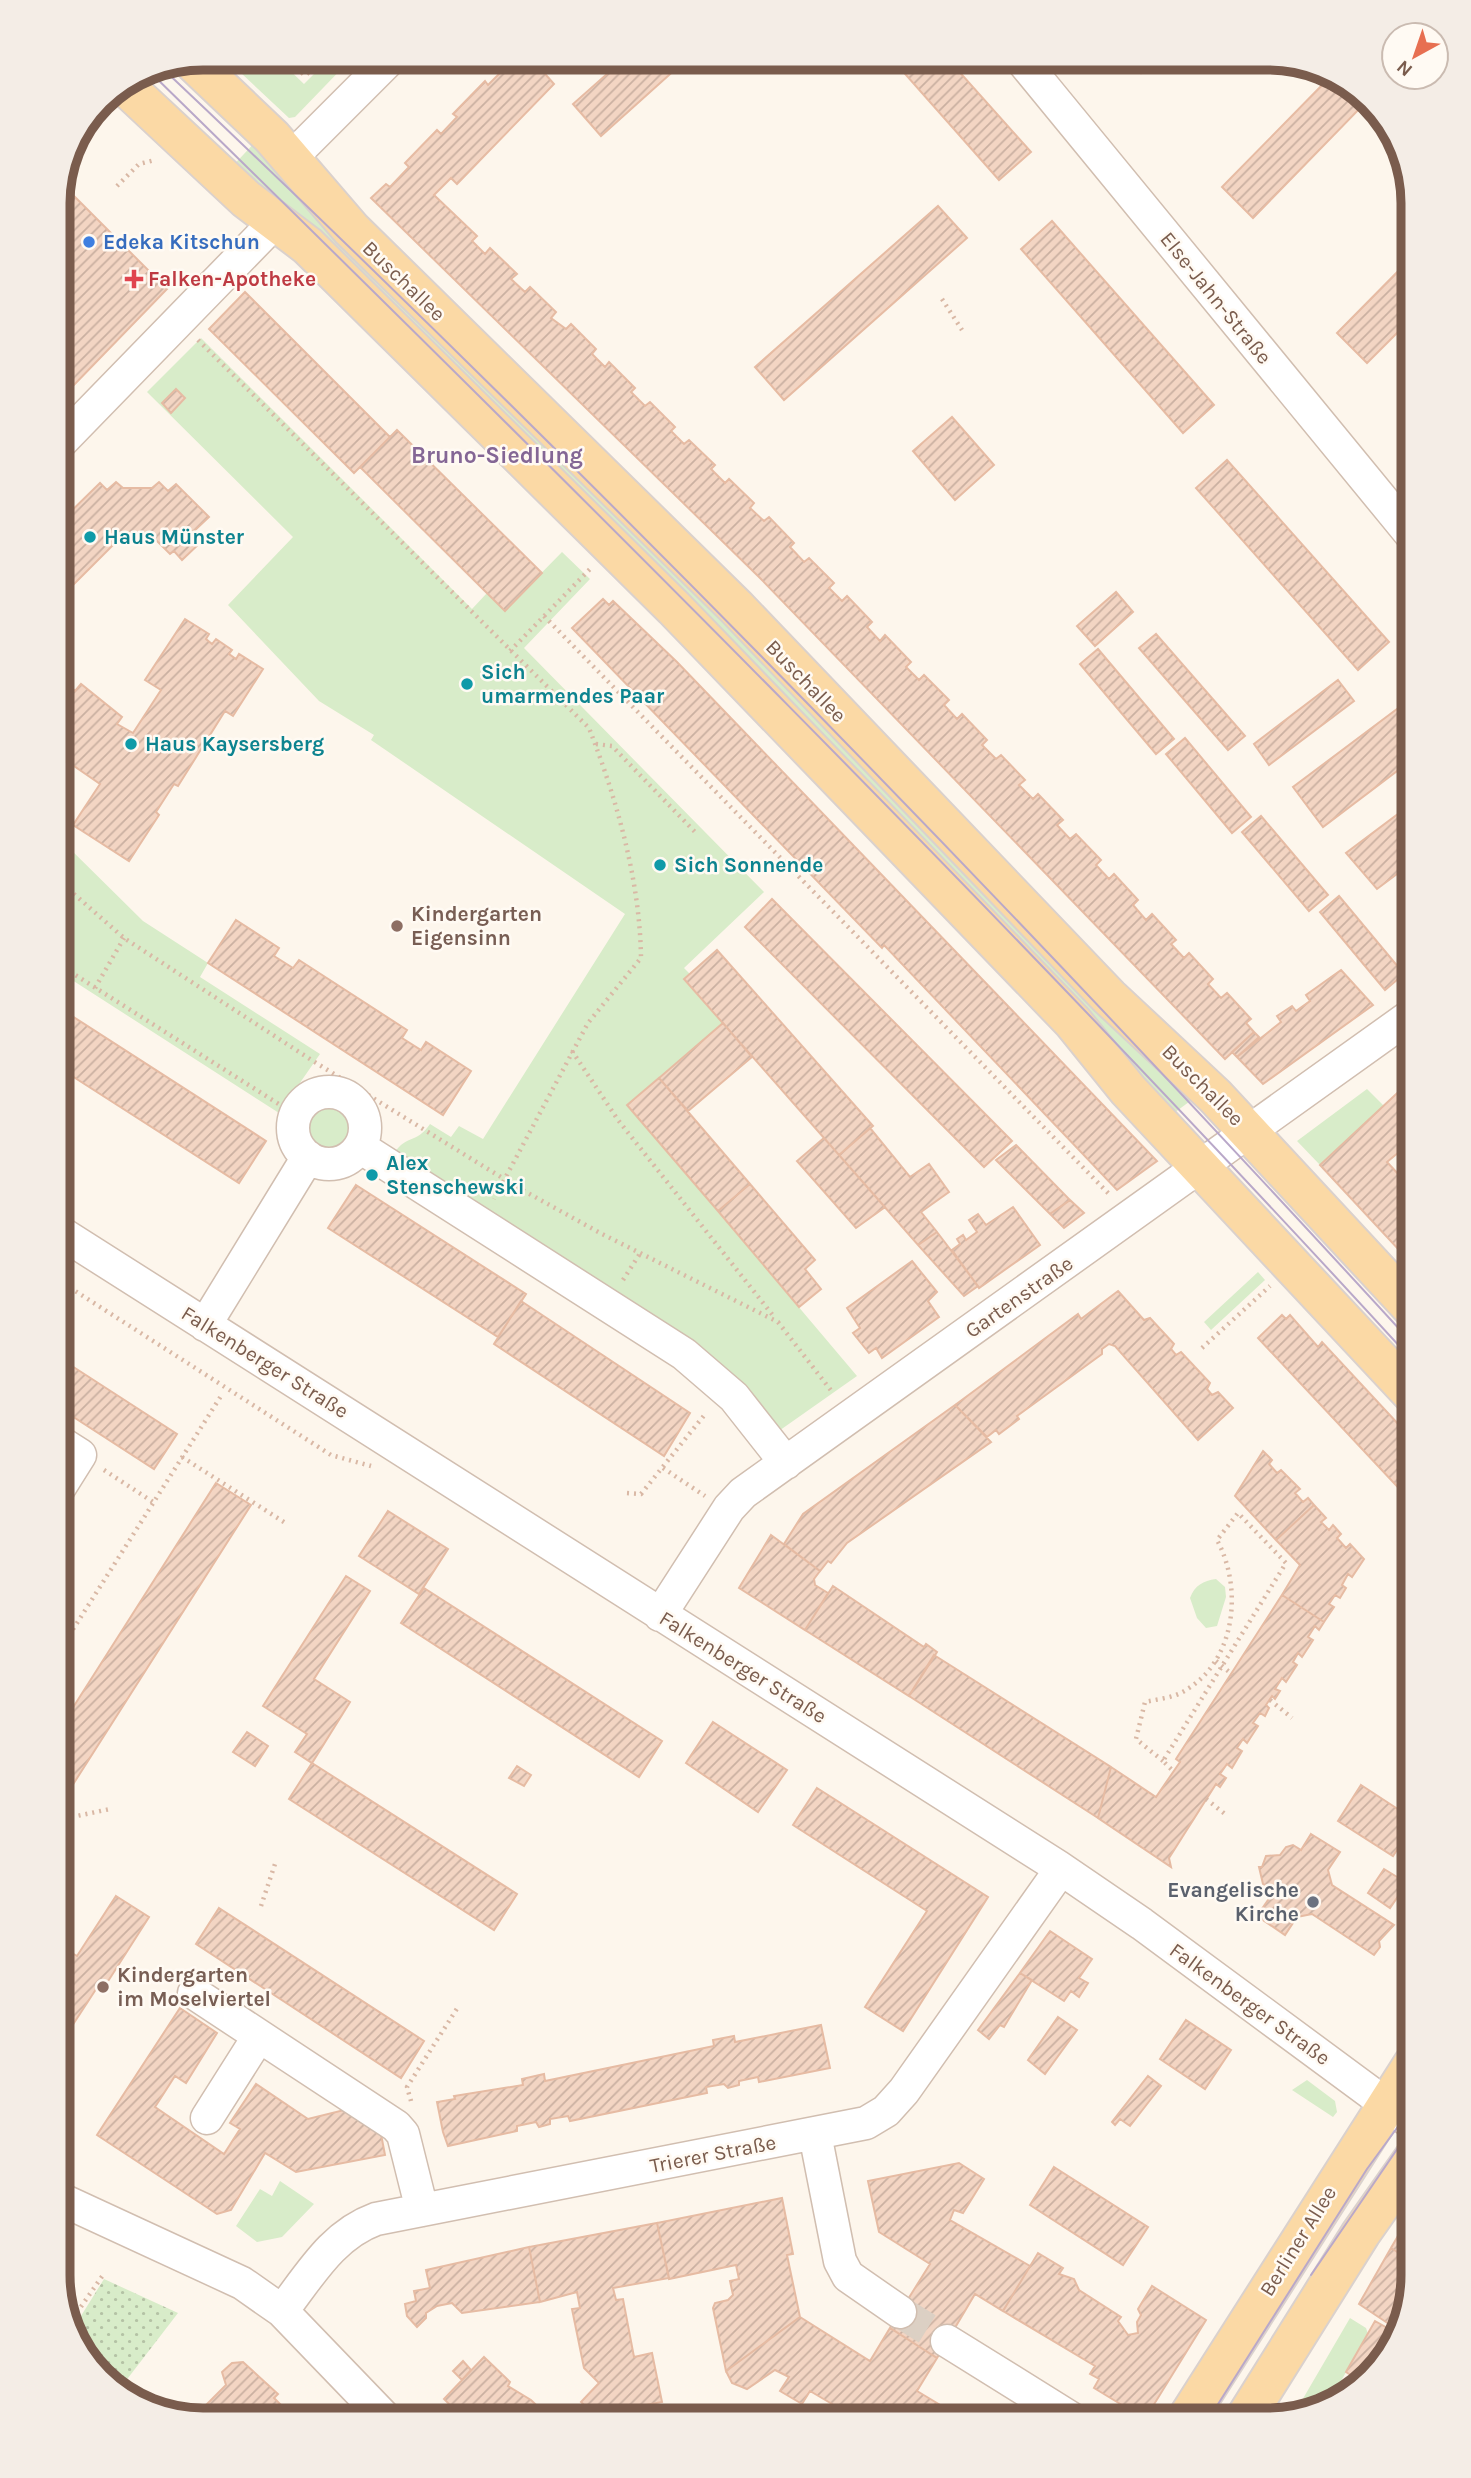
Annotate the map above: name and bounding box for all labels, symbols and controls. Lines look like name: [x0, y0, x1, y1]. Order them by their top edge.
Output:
north arrow: [1380, 21, 1450, 91]
text: N: [1392, 55, 1417, 81]
street label: Else-Jahn-Straße: [1155, 227, 1277, 369]
place label: Edeka Kitschun: [103, 230, 260, 254]
marker: Edeka Kitschun: [81, 234, 97, 250]
street label: Buschallee: [358, 236, 450, 326]
place label: Falken-Apotheke: [148, 267, 316, 291]
marker: Falken-Apotheke: [126, 271, 142, 287]
district label: Bruno-Siedlung: [411, 442, 583, 469]
place label: Haus Münster: [104, 525, 245, 549]
marker: Haus Münster: [82, 529, 98, 545]
street label: Buschallee: [761, 635, 851, 727]
place label: Sich umarmendes Paar: [481, 660, 665, 708]
marker: Sich umarmendes Paar: [459, 676, 475, 692]
place label: Haus Kaysersberg: [145, 732, 324, 756]
marker: Haus Kaysersberg: [123, 736, 139, 752]
place label: Sich Sonnende: [674, 853, 823, 877]
marker: Sich Sonnende: [652, 857, 668, 873]
place label: Kindergarten Eigensinn: [411, 902, 542, 950]
marker: Kindergarten Eigensinn: [389, 918, 405, 934]
street label: Buschallee: [1157, 1039, 1249, 1131]
place label: Alex Stenschewski: [386, 1151, 525, 1199]
marker: Alex Stenschewski: [364, 1167, 380, 1183]
street label: Gartenstraße: [961, 1251, 1077, 1343]
street label: Falkenberger Straße: [177, 1301, 353, 1423]
street label: Falkenberger Straße: [655, 1606, 831, 1728]
place label: Evangelische Kirche: [1167, 1878, 1299, 1926]
marker: Evangelische Kirche: [1305, 1894, 1321, 1910]
street label: Falkenberger Straße: [1165, 1938, 1335, 2070]
place label: Kindergarten im Moselviertel: [117, 1963, 271, 2011]
marker: Kindergarten im Moselviertel: [95, 1979, 111, 1995]
street label: Trierer Straße: [648, 2130, 778, 2178]
street label: Berliner Allee: [1255, 2182, 1341, 2300]

